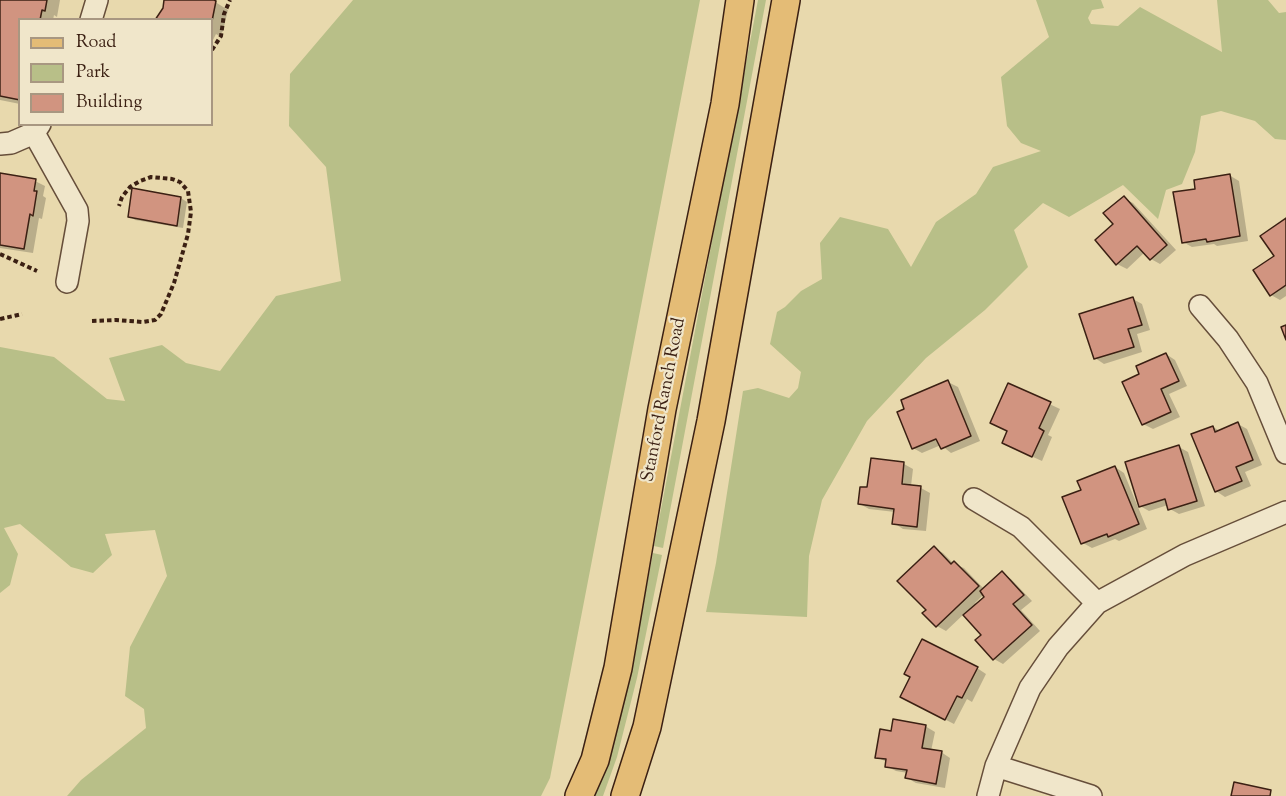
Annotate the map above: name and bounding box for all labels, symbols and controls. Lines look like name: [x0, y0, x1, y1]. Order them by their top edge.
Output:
legend: [18, 18, 213, 126]
text: Road: [76, 30, 116, 56]
text: Park: [76, 60, 110, 86]
text: Building: [76, 90, 142, 116]
street label: Stanford Ranch Road: [638, 316, 692, 484]

